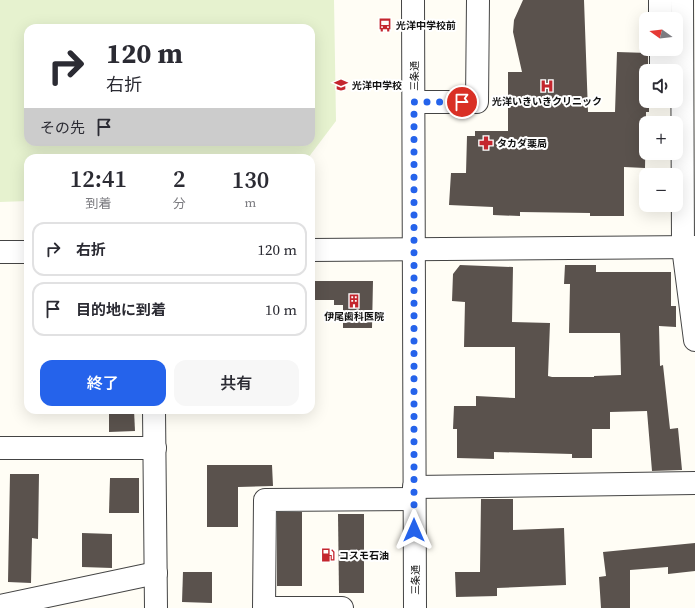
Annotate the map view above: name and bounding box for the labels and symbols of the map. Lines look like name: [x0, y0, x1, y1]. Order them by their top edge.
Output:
north arrow: [639, 12, 683, 56]
bus stop icon: 光洋中学校前: [377, 17, 393, 33]
place label: 光洋中学校前: [396, 19, 456, 32]
street label: 三条通: [408, 61, 421, 91]
school or university icon: 光洋中学校: [333, 77, 349, 93]
hospital icon: 光洋いきいきクリニック: [539, 78, 555, 94]
place label: 光洋中学校: [352, 79, 402, 92]
pin: [445, 85, 479, 119]
place label: 光洋いきいきクリニック: [492, 95, 602, 108]
pharmacy icon: タカダ薬局: [478, 135, 494, 151]
place label: タカダ薬局: [497, 137, 547, 150]
building icon: 伊尾歯科医院: [346, 293, 362, 309]
place label: 伊尾歯科医院: [324, 310, 384, 323]
position arrow: [393, 509, 435, 551]
fuel station icon: コスモ石油: [320, 547, 336, 563]
place label: コスモ石油: [339, 549, 389, 562]
street label: 三条通: [409, 565, 422, 595]

